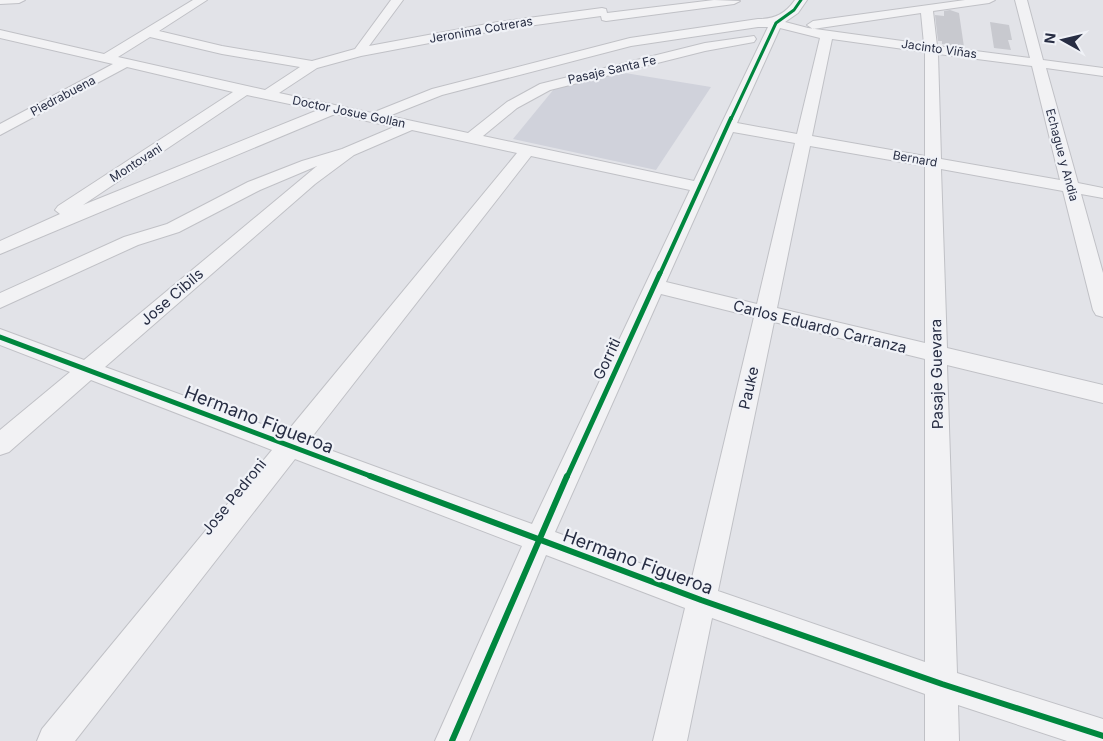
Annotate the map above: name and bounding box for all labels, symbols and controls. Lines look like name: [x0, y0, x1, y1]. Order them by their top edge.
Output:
street label: Jeronima Cotreras: [428, 13, 534, 46]
north arrow: [1038, 15, 1088, 65]
text: N: [1040, 32, 1059, 45]
street label: Jacinto Viñas: [900, 36, 978, 61]
street label: Pasaje Santa Fe: [566, 52, 657, 87]
street label: Piedrabuena: [28, 72, 98, 119]
street label: Doctor Josue Gollan: [291, 92, 407, 131]
street label: Echague y Andia: [1043, 107, 1082, 203]
street label: Montovani: [107, 140, 165, 185]
street label: Bernard: [892, 147, 939, 170]
street label: Jose Cibils: [136, 264, 207, 329]
street label: Carlos Eduardo Carranza: [731, 296, 909, 357]
street label: Pasaje Guevara: [926, 319, 947, 429]
street label: Gorriti: [589, 335, 624, 383]
street label: Pauke: [734, 365, 763, 411]
street label: Hermano Figueroa: [182, 381, 337, 458]
street label: Jose Pedroni: [197, 455, 270, 539]
street label: Hermano Figueroa: [560, 525, 716, 598]

